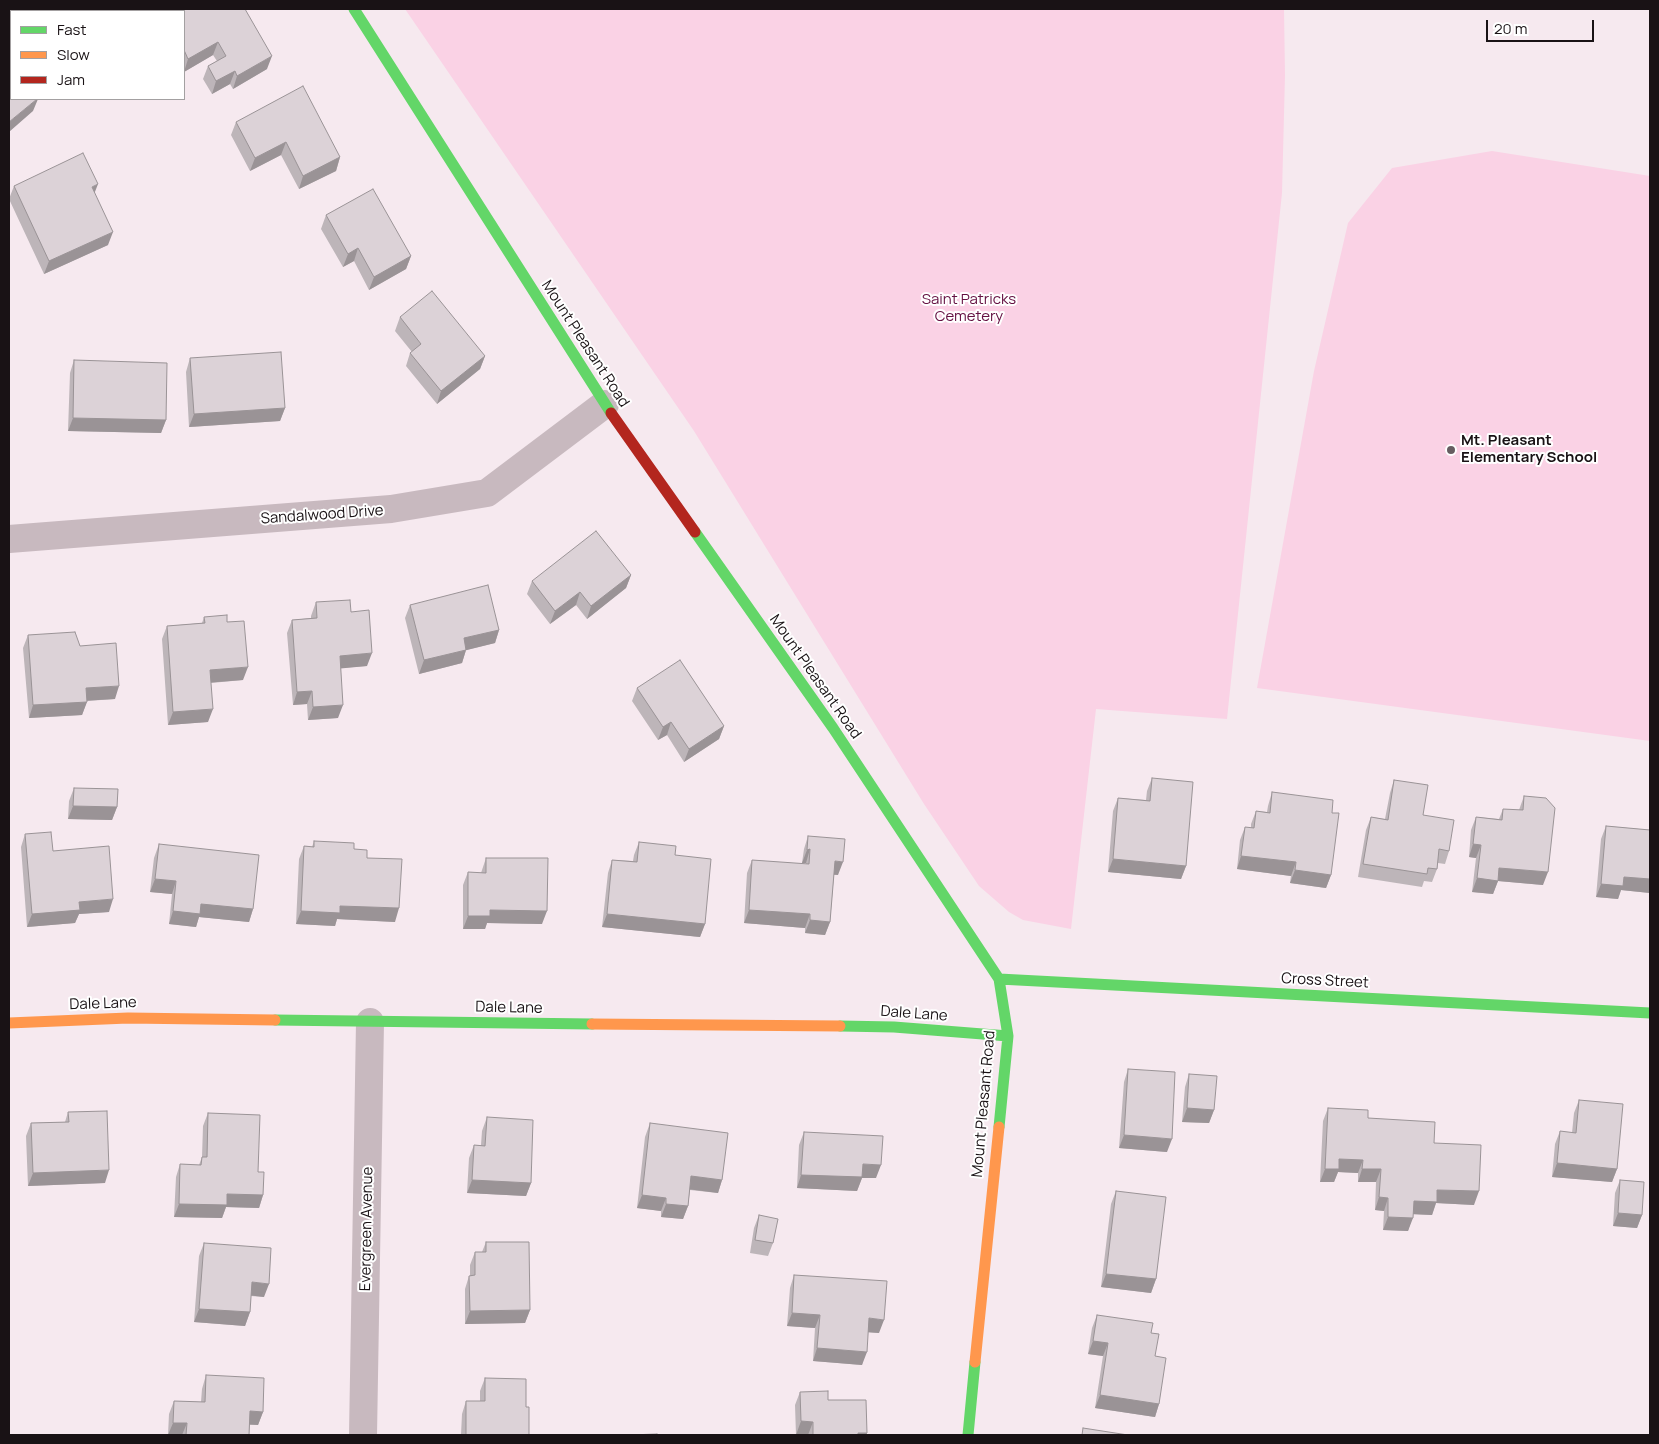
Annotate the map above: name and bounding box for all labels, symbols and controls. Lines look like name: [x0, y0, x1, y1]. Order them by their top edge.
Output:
legend: [10, 10, 185, 100]
scale bar: [1489, 10, 1596, 42]
text: 20 m: [1494, 18, 1527, 39]
text: Fast: [57, 19, 86, 40]
text: Slow: [57, 44, 90, 65]
text: Jam: [57, 69, 85, 90]
street label: Mount Pleasant Road: [537, 277, 633, 411]
park label: Saint Patricks Cemetery: [922, 291, 1016, 326]
place label: Mt. Pleasant Elementary School: [1461, 432, 1597, 467]
marker: Mt. Pleasant Elementary School: [1445, 444, 1457, 456]
street label: Sandalwood Drive: [260, 502, 384, 528]
street label: Mount Pleasant Road: [765, 611, 865, 743]
street label: Cross Street: [1281, 970, 1369, 992]
street label: Dale Lane: [69, 994, 137, 1014]
street label: Dale Lane: [475, 998, 543, 1018]
street label: Dale Lane: [880, 1003, 948, 1025]
street label: Mount Pleasant Road: [969, 1030, 999, 1178]
street label: Evergreen Avenue: [357, 1167, 377, 1291]

